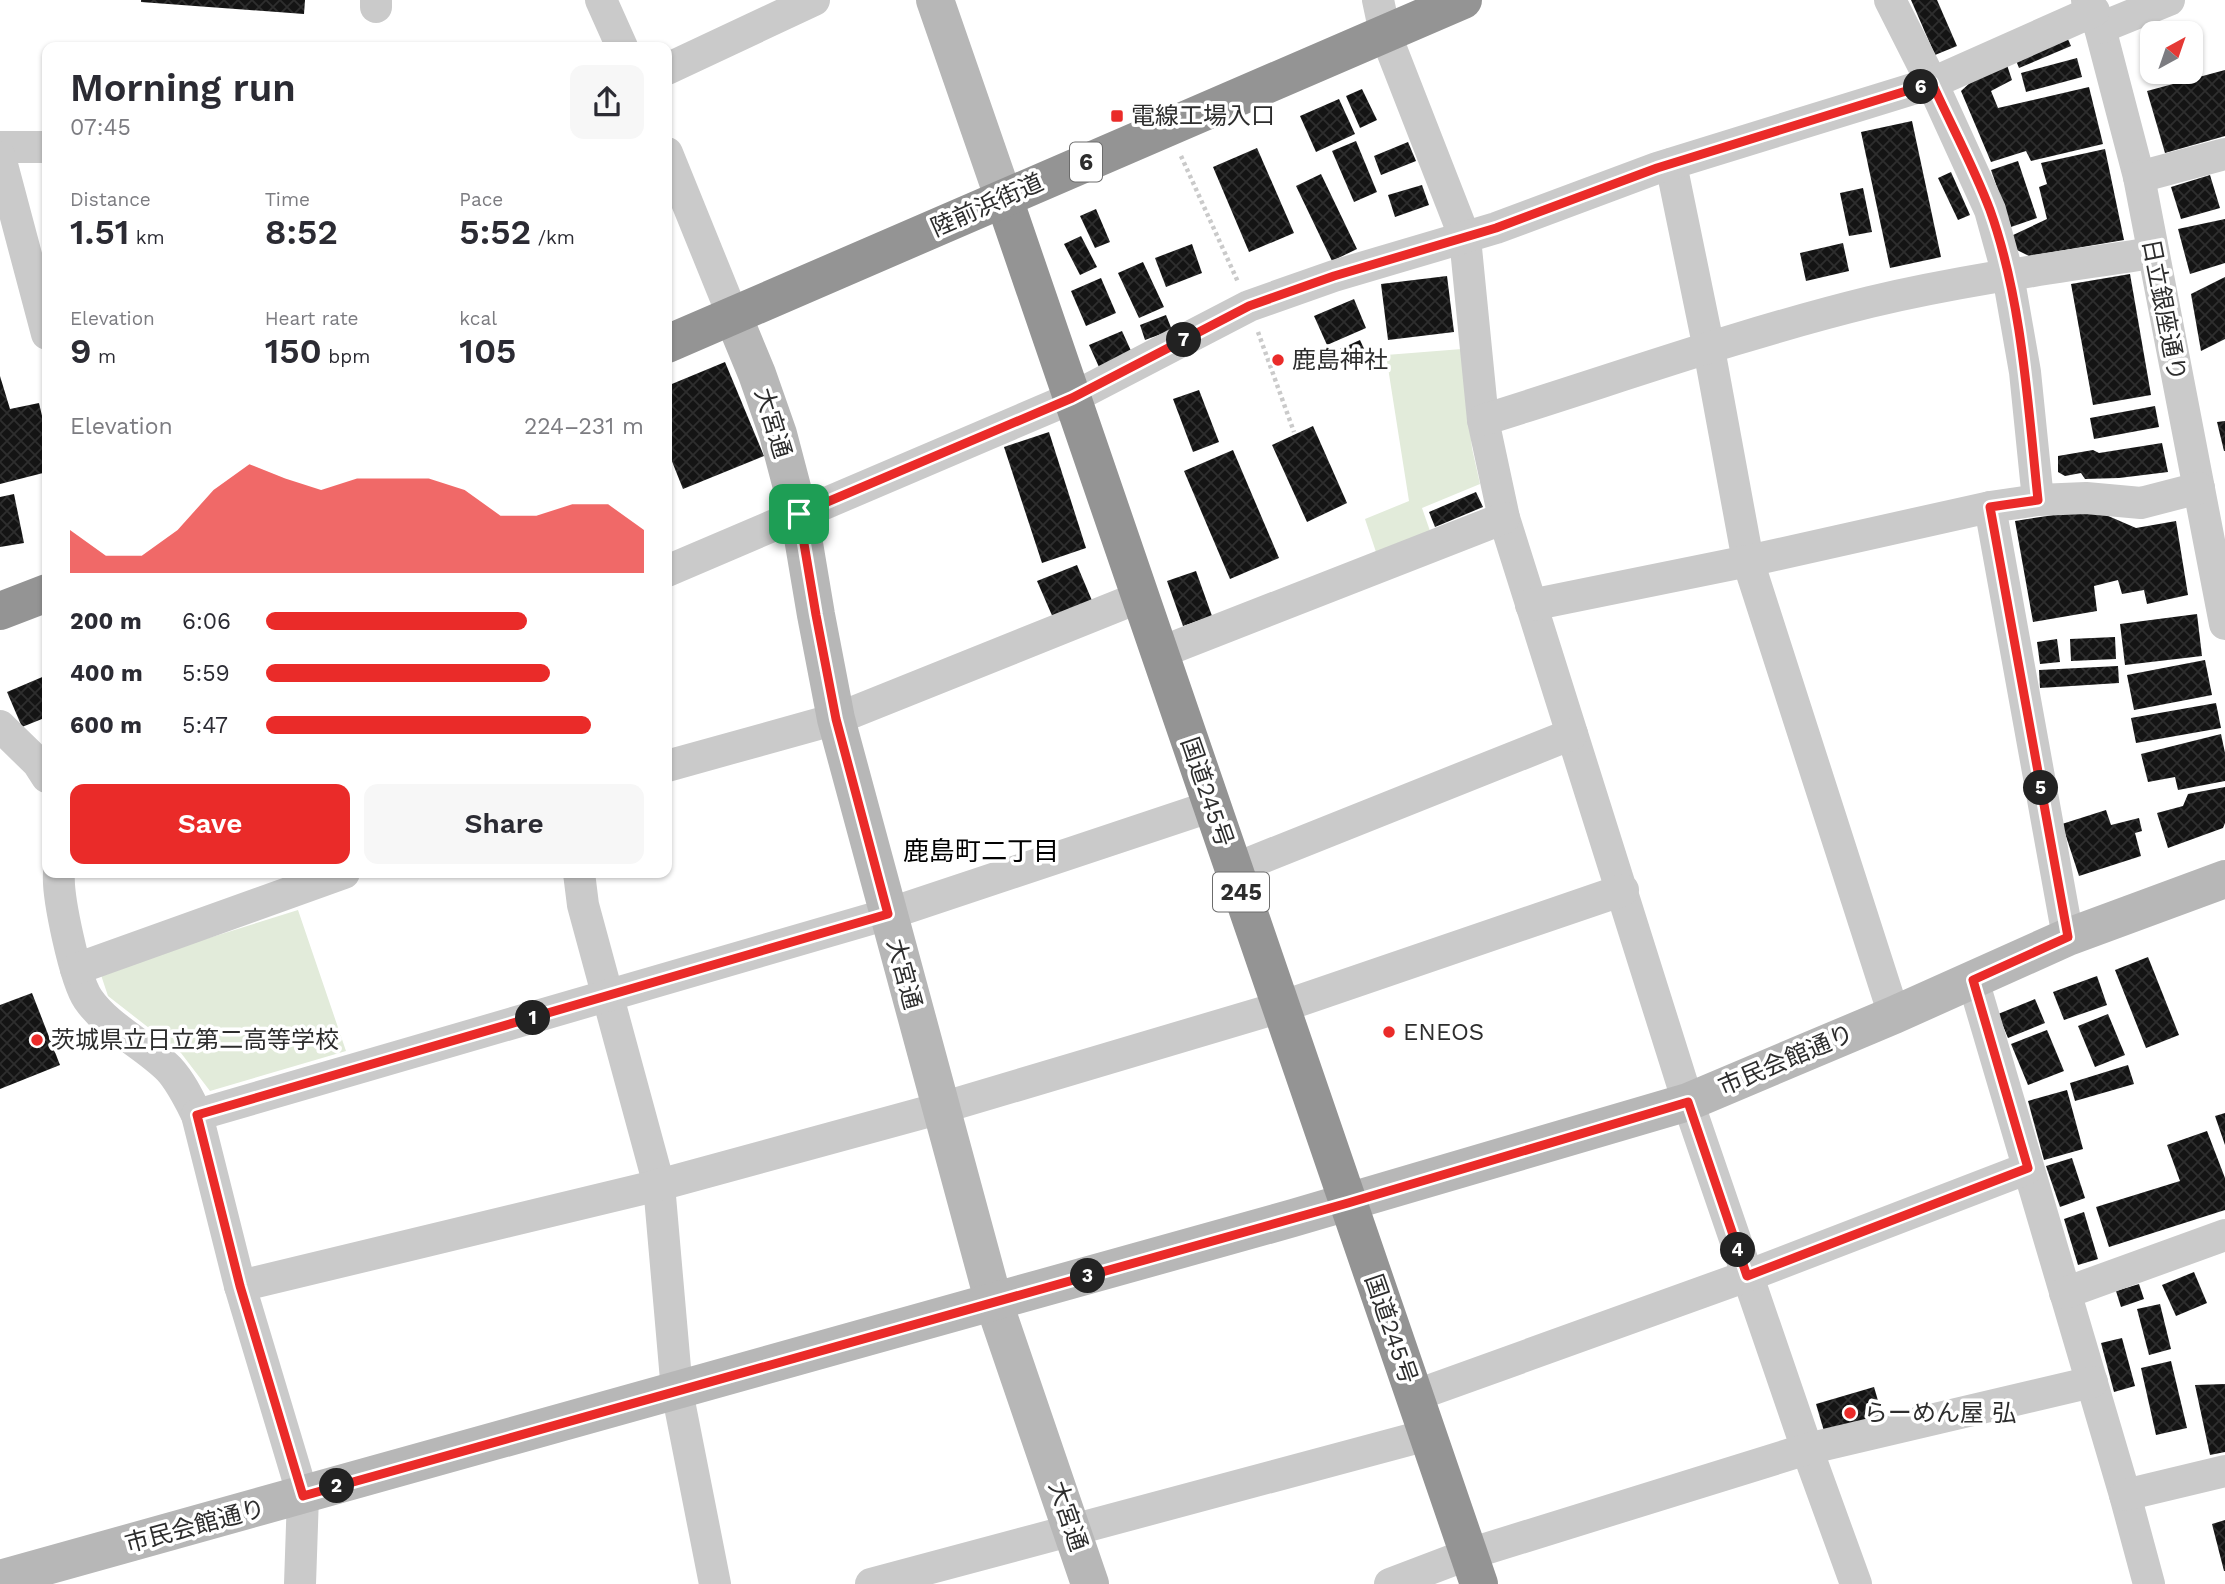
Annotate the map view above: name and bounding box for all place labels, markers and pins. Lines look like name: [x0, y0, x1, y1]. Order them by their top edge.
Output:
pin: 6: [1904, 70, 1938, 104]
place label: 電線工場入口: [1131, 102, 1275, 130]
marker: 電線工場入口: [1109, 108, 1125, 124]
pin: 7: [1166, 322, 1202, 358]
place label: 鹿島神社: [1292, 346, 1388, 374]
marker: 鹿島神社: [1270, 352, 1286, 368]
pin: [769, 484, 829, 544]
pin: 5: [2024, 770, 2058, 806]
pin: 1: [516, 1000, 550, 1036]
place label: ENEOS: [1403, 1018, 1484, 1046]
marker: ENEOS: [1381, 1024, 1397, 1040]
place label: 茨城県立日立第二高等学校: [51, 1026, 339, 1054]
marker: 茨城県立日立第二高等学校: [29, 1032, 45, 1048]
pin: 4: [1720, 1232, 1756, 1268]
pin: 3: [1070, 1258, 1106, 1294]
place label: らーめん屋 弘: [1864, 1399, 2016, 1427]
marker: らーめん屋 弘: [1842, 1405, 1858, 1421]
pin: 2: [320, 1468, 354, 1504]

